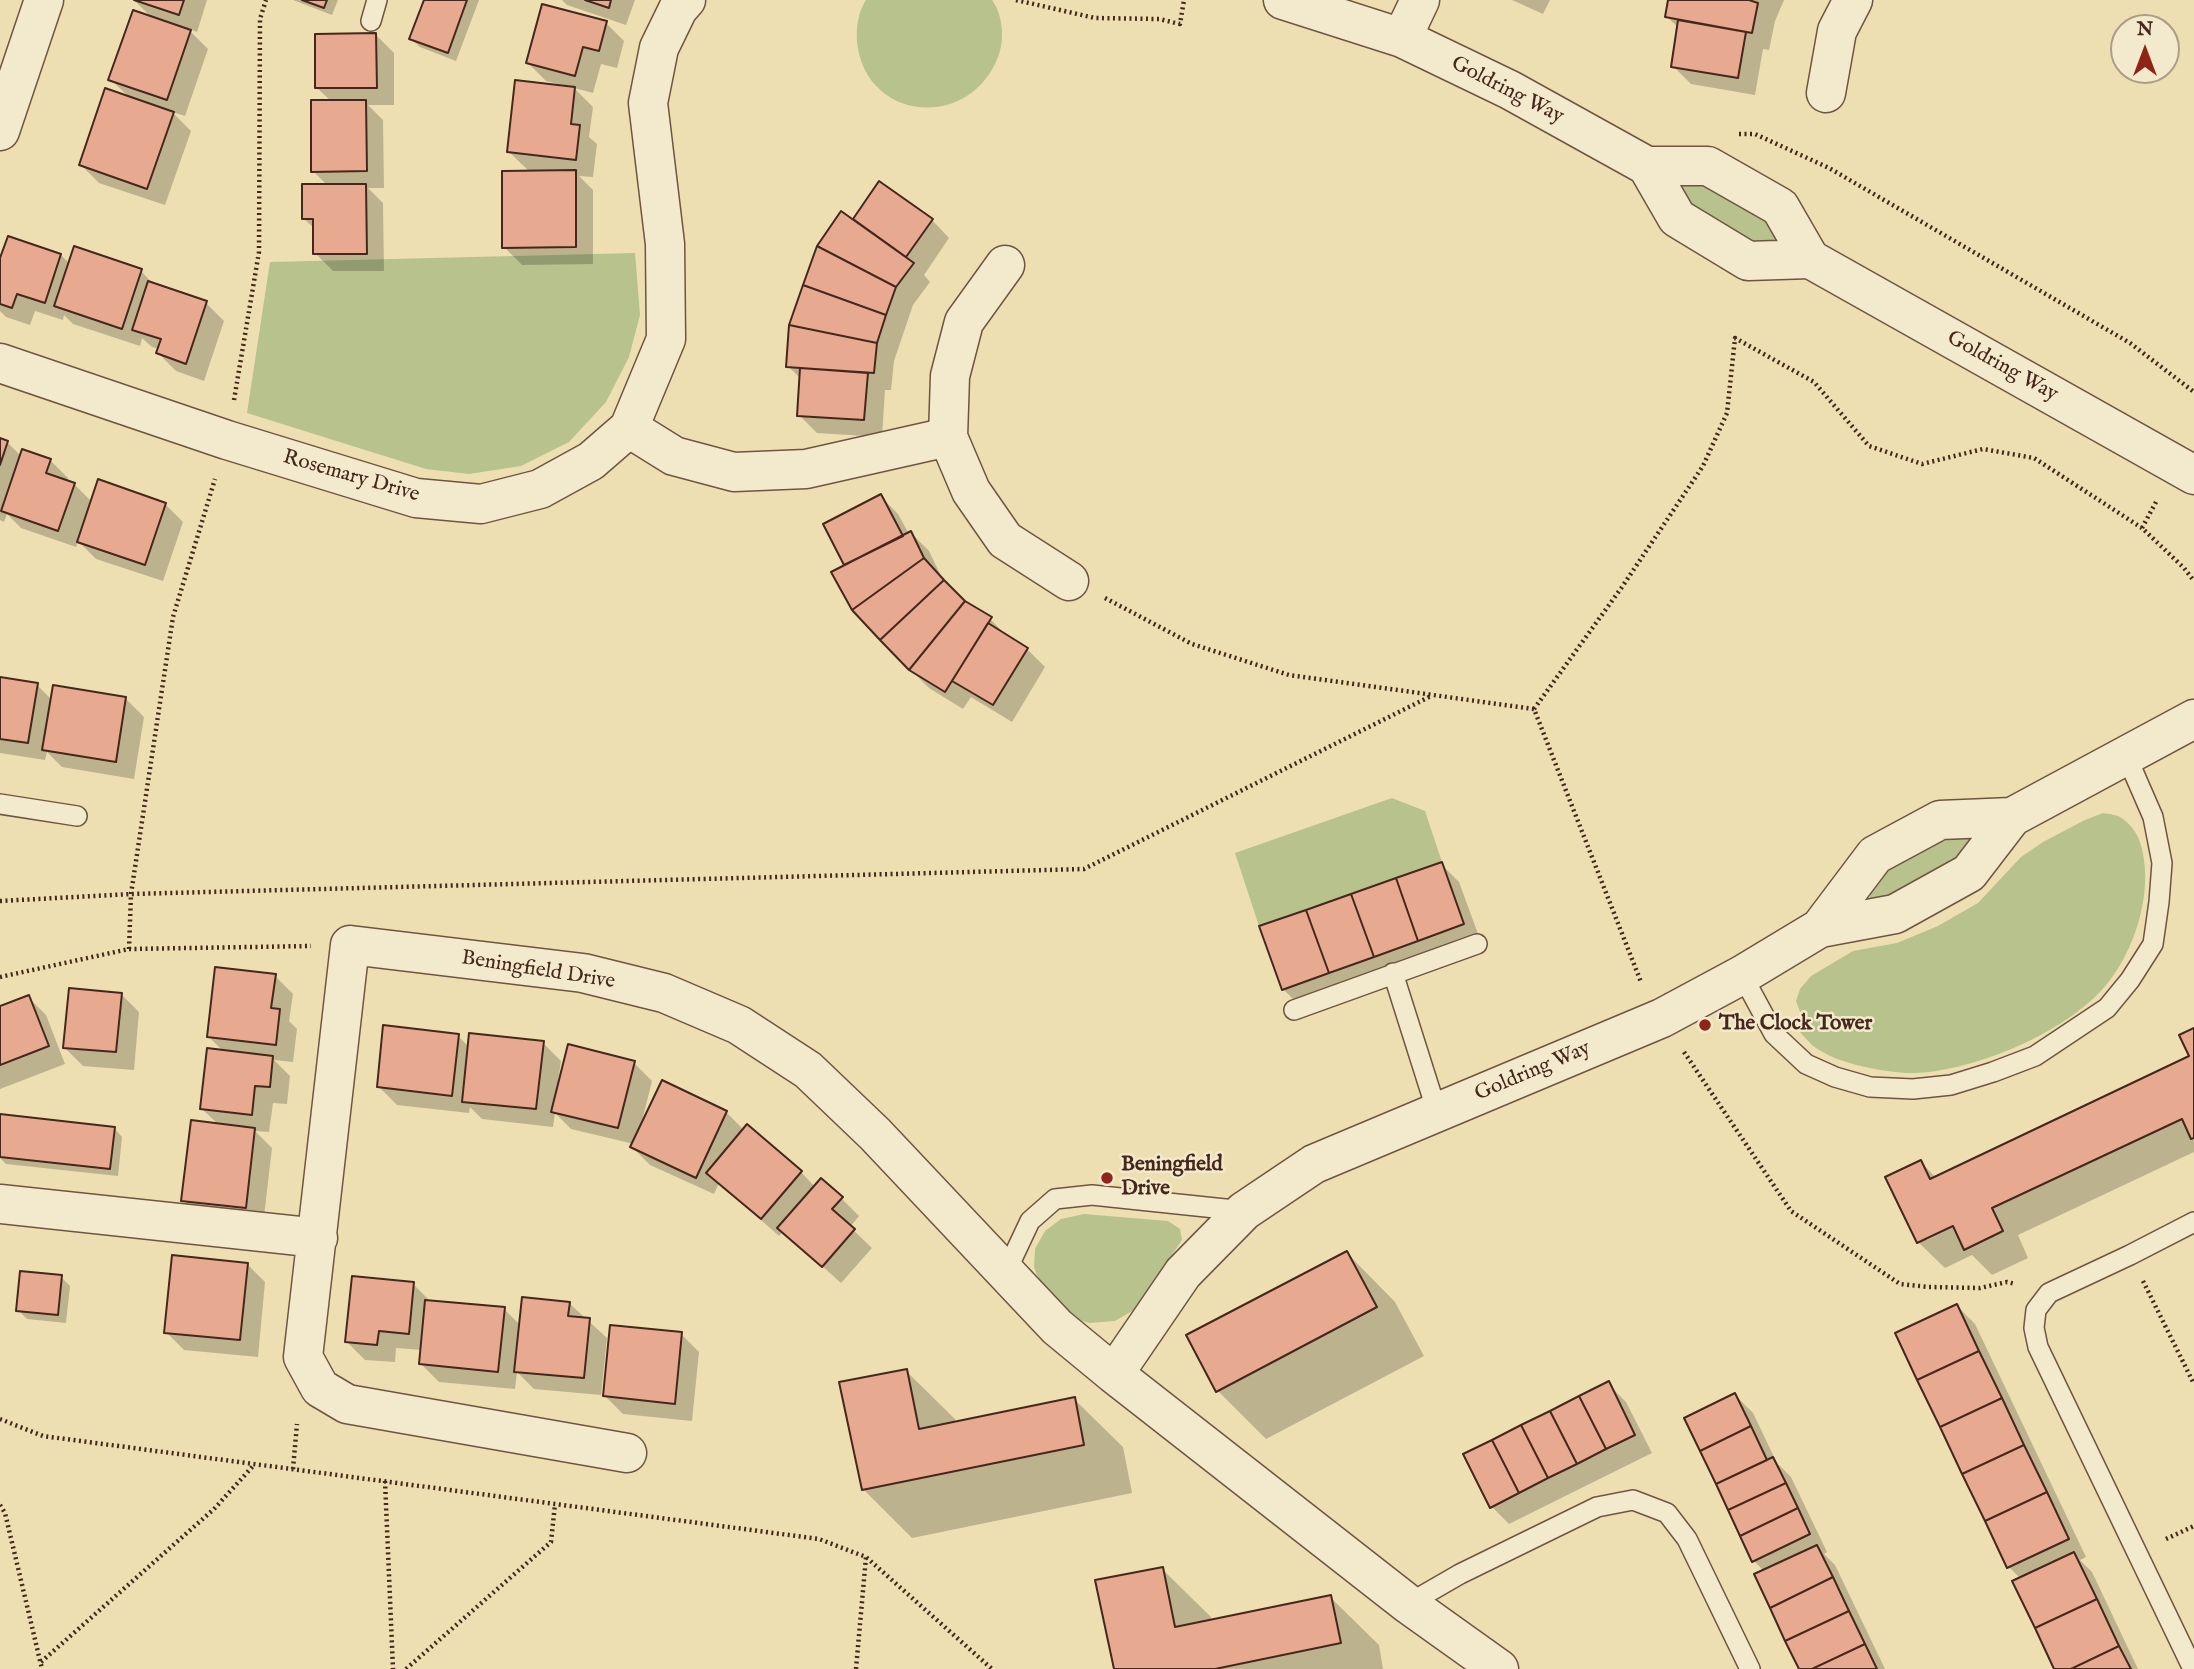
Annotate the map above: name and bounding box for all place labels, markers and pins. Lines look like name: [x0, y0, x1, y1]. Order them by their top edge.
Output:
place label: The Clock Tower: [1719, 1012, 1872, 1038]
marker: The Clock Tower: [1697, 1017, 1713, 1033]
place label: Beningfield Drive: [1121, 1153, 1223, 1203]
marker: Beningfield Drive: [1099, 1170, 1115, 1186]

